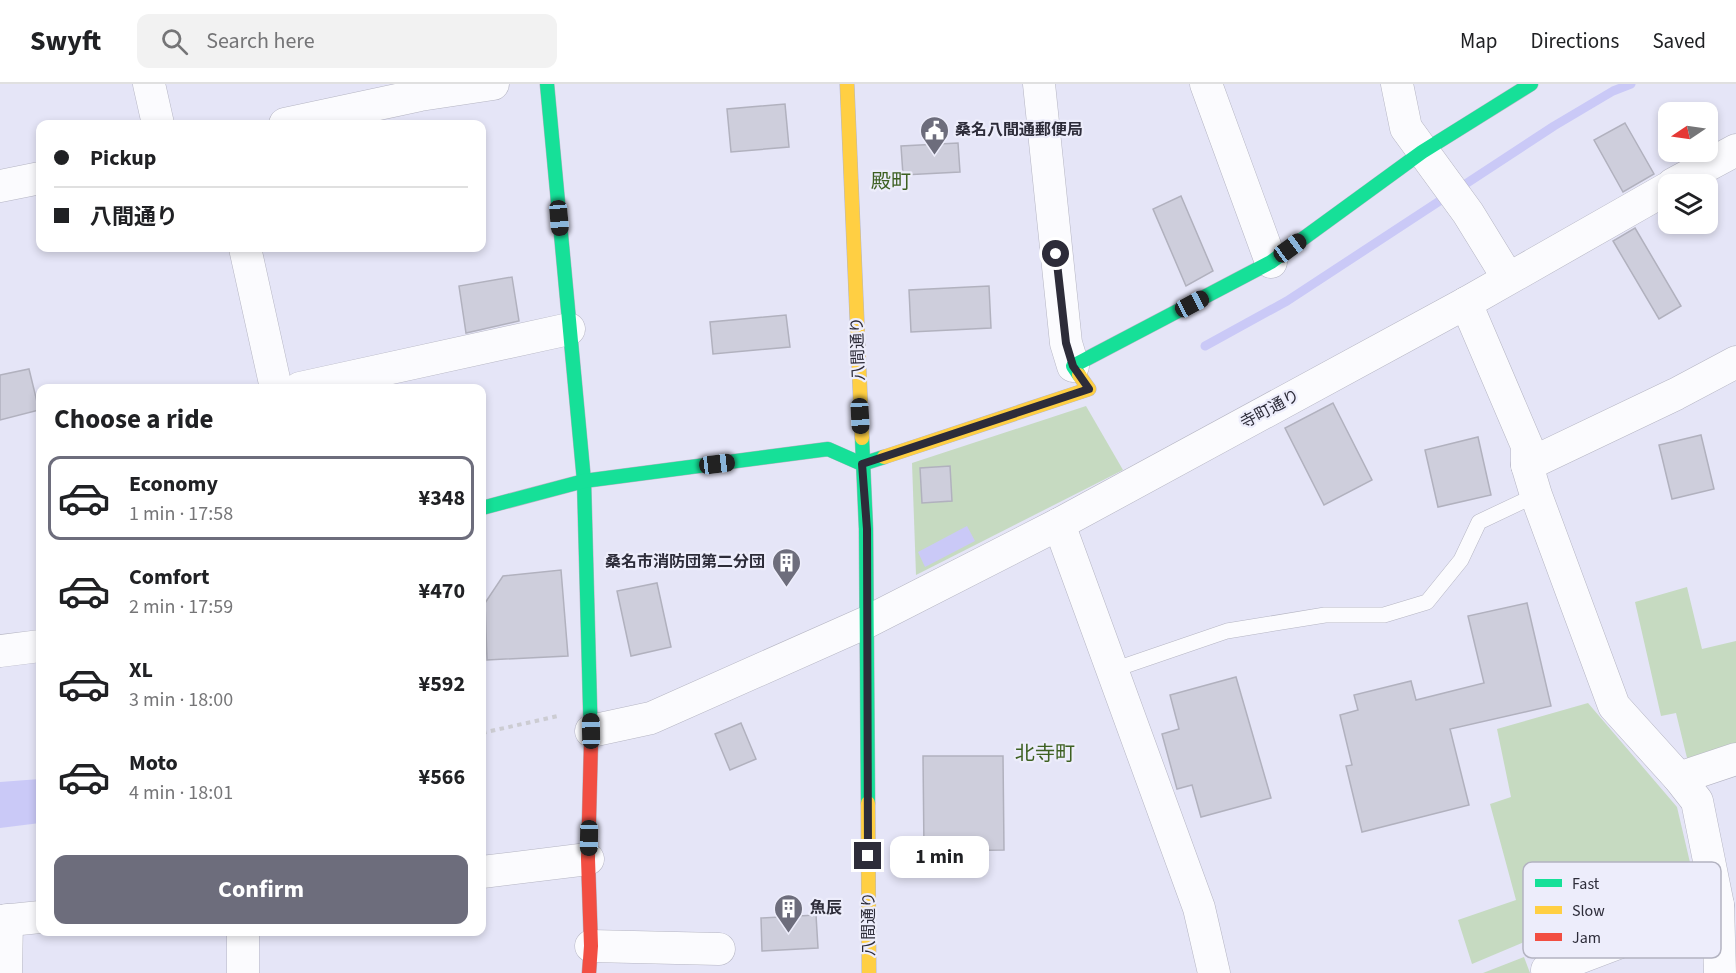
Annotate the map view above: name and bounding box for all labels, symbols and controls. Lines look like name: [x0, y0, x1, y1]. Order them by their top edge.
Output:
search box: [137, 14, 557, 68]
text: Swyft: [30, 21, 101, 61]
icon: search: [158, 25, 191, 58]
text: Search here: [206, 25, 315, 57]
text: Map: [1460, 26, 1498, 56]
text: Directions: [1531, 26, 1619, 56]
text: Saved: [1652, 26, 1706, 56]
north arrow: [1658, 102, 1718, 162]
map controls: [1658, 102, 1718, 234]
public building icon: 桑名八間通郵便局: [918, 114, 950, 156]
place label: 桑名八間通郵便局: [955, 119, 1083, 141]
text: Pickup: [90, 142, 156, 174]
district label: 殿町: [871, 168, 911, 196]
button: layers: [1658, 174, 1718, 234]
car: [548, 199, 570, 237]
text: 八間通り: [90, 201, 178, 233]
car: [1270, 230, 1310, 266]
route start: [1042, 240, 1069, 267]
car: [1172, 288, 1212, 320]
street label: 八間通り: [846, 317, 870, 381]
street label: 寺町通り: [1237, 384, 1303, 434]
car: [850, 398, 870, 434]
text: Choose a ride: [54, 400, 214, 439]
car: [698, 453, 736, 475]
text: Economy: [129, 468, 218, 500]
icon: car: [57, 471, 111, 525]
text: ¥348: [419, 482, 465, 514]
text: 1 min · 17:58: [129, 500, 233, 528]
building icon: 桑名市消防団第二分団: [770, 546, 802, 588]
place label: 桑名市消防団第二分団: [605, 551, 765, 573]
text: Comfort: [129, 561, 210, 593]
icon: car: [57, 564, 111, 618]
text: ¥470: [419, 575, 465, 607]
text: 2 min · 17:59: [129, 593, 233, 621]
text: XL: [129, 654, 153, 686]
icon: car: [57, 657, 111, 711]
text: ¥592: [419, 668, 465, 700]
text: 3 min · 18:00: [129, 686, 233, 714]
car: [582, 713, 600, 749]
district label: 北寺町: [1015, 740, 1075, 768]
text: Moto: [129, 747, 178, 779]
icon: car: [57, 750, 111, 804]
text: ¥566: [419, 761, 465, 793]
text: 4 min · 18:01: [129, 779, 233, 807]
car: [580, 820, 598, 856]
callout: 1 min: [889, 835, 988, 877]
route end: [854, 842, 881, 869]
text: 1 min: [915, 843, 964, 871]
button: Confirm: [54, 855, 468, 924]
legend: [1523, 862, 1721, 958]
text: Fast: [1572, 873, 1600, 895]
building icon: 魚辰: [773, 892, 805, 934]
street label: 八間通り: [858, 892, 880, 956]
place label: 魚辰: [810, 897, 842, 919]
text: Slow: [1572, 900, 1605, 922]
text: Jam: [1572, 927, 1601, 949]

